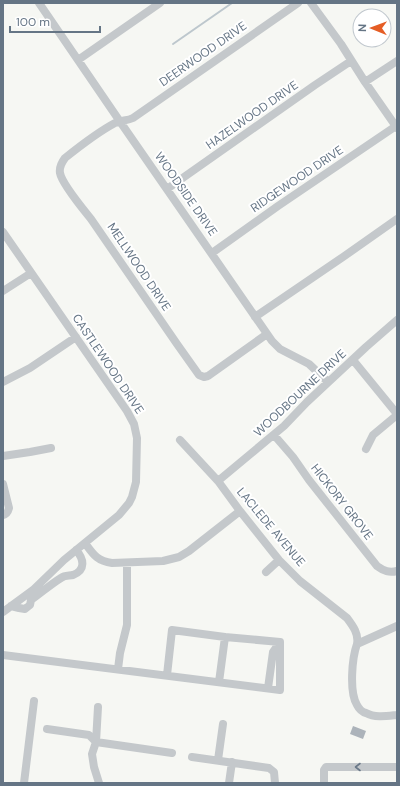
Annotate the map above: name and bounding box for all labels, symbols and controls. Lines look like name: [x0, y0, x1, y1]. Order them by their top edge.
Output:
scale bar: [10, 8, 100, 34]
north arrow: [352, 8, 392, 48]
text: 100 m: [16, 14, 50, 30]
street label: DEERWOOD DRIVE: [156, 18, 250, 90]
text: N: [355, 24, 369, 32]
street label: HAZELWOOD DRIVE: [203, 77, 302, 153]
street label: RIDGEWOOD DRIVE: [248, 142, 347, 216]
street label: WOODSIDE DRIVE: [151, 149, 221, 239]
street label: MELLWOOD DRIVE: [104, 220, 175, 314]
street label: CASTLEWOOD DRIVE: [69, 311, 148, 417]
street label: WOODBOURNE DRIVE: [250, 346, 350, 440]
street label: HICKORY GROVE: [307, 461, 377, 543]
street label: LACLEDE AVENUE: [233, 484, 309, 570]
one-way arrow: [355, 763, 361, 771]

